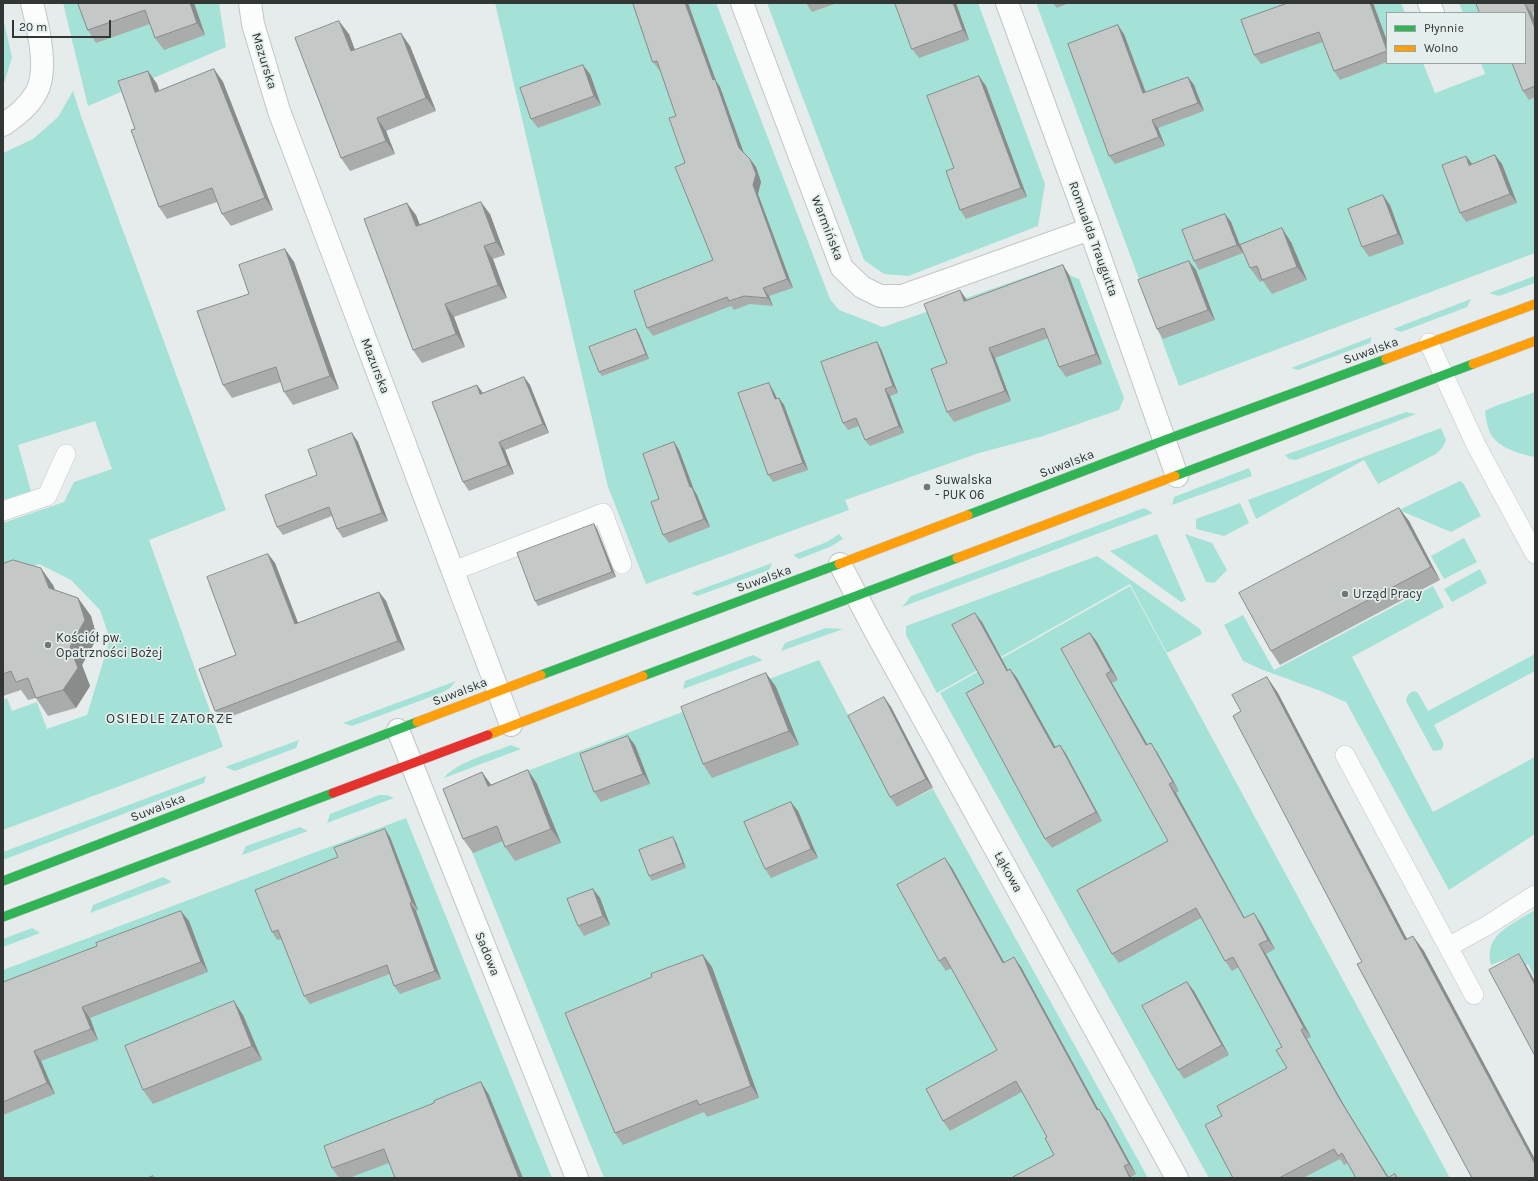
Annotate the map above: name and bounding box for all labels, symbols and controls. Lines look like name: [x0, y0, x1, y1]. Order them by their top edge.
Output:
scale bar: [14, 12, 113, 38]
legend: [1386, 12, 1526, 64]
text: 20 m: [19, 20, 47, 34]
text: Płynnie: [1424, 21, 1464, 35]
street label: Mazurska: [248, 31, 280, 91]
text: Wolno: [1424, 41, 1458, 55]
street label: Romualda Traugutta: [1065, 179, 1121, 299]
street label: Warmińska: [807, 193, 847, 263]
street label: Suwalska: [1341, 334, 1401, 368]
street label: Mazurska: [357, 336, 393, 396]
street label: Suwalska: [1037, 446, 1097, 482]
place label: Suwalska - PUK 06: [935, 472, 992, 503]
marker: Suwalska - PUK 06: [922, 482, 932, 492]
street label: Suwalska: [734, 562, 794, 596]
place label: Urząd Pracy: [1353, 586, 1422, 602]
marker: Urząd Pracy: [1340, 589, 1350, 599]
place label: Kościół pw. Opatrzności Bożej: [56, 630, 162, 661]
marker: Kościół pw. Opatrzności Bożej: [43, 640, 53, 650]
street label: Suwalska: [430, 674, 490, 710]
district label: OSIEDLE ZATORZE: [106, 711, 234, 727]
street label: Suwalska: [128, 790, 188, 826]
street label: Łąkowa: [990, 849, 1026, 895]
street label: Sadowa: [471, 930, 503, 978]

